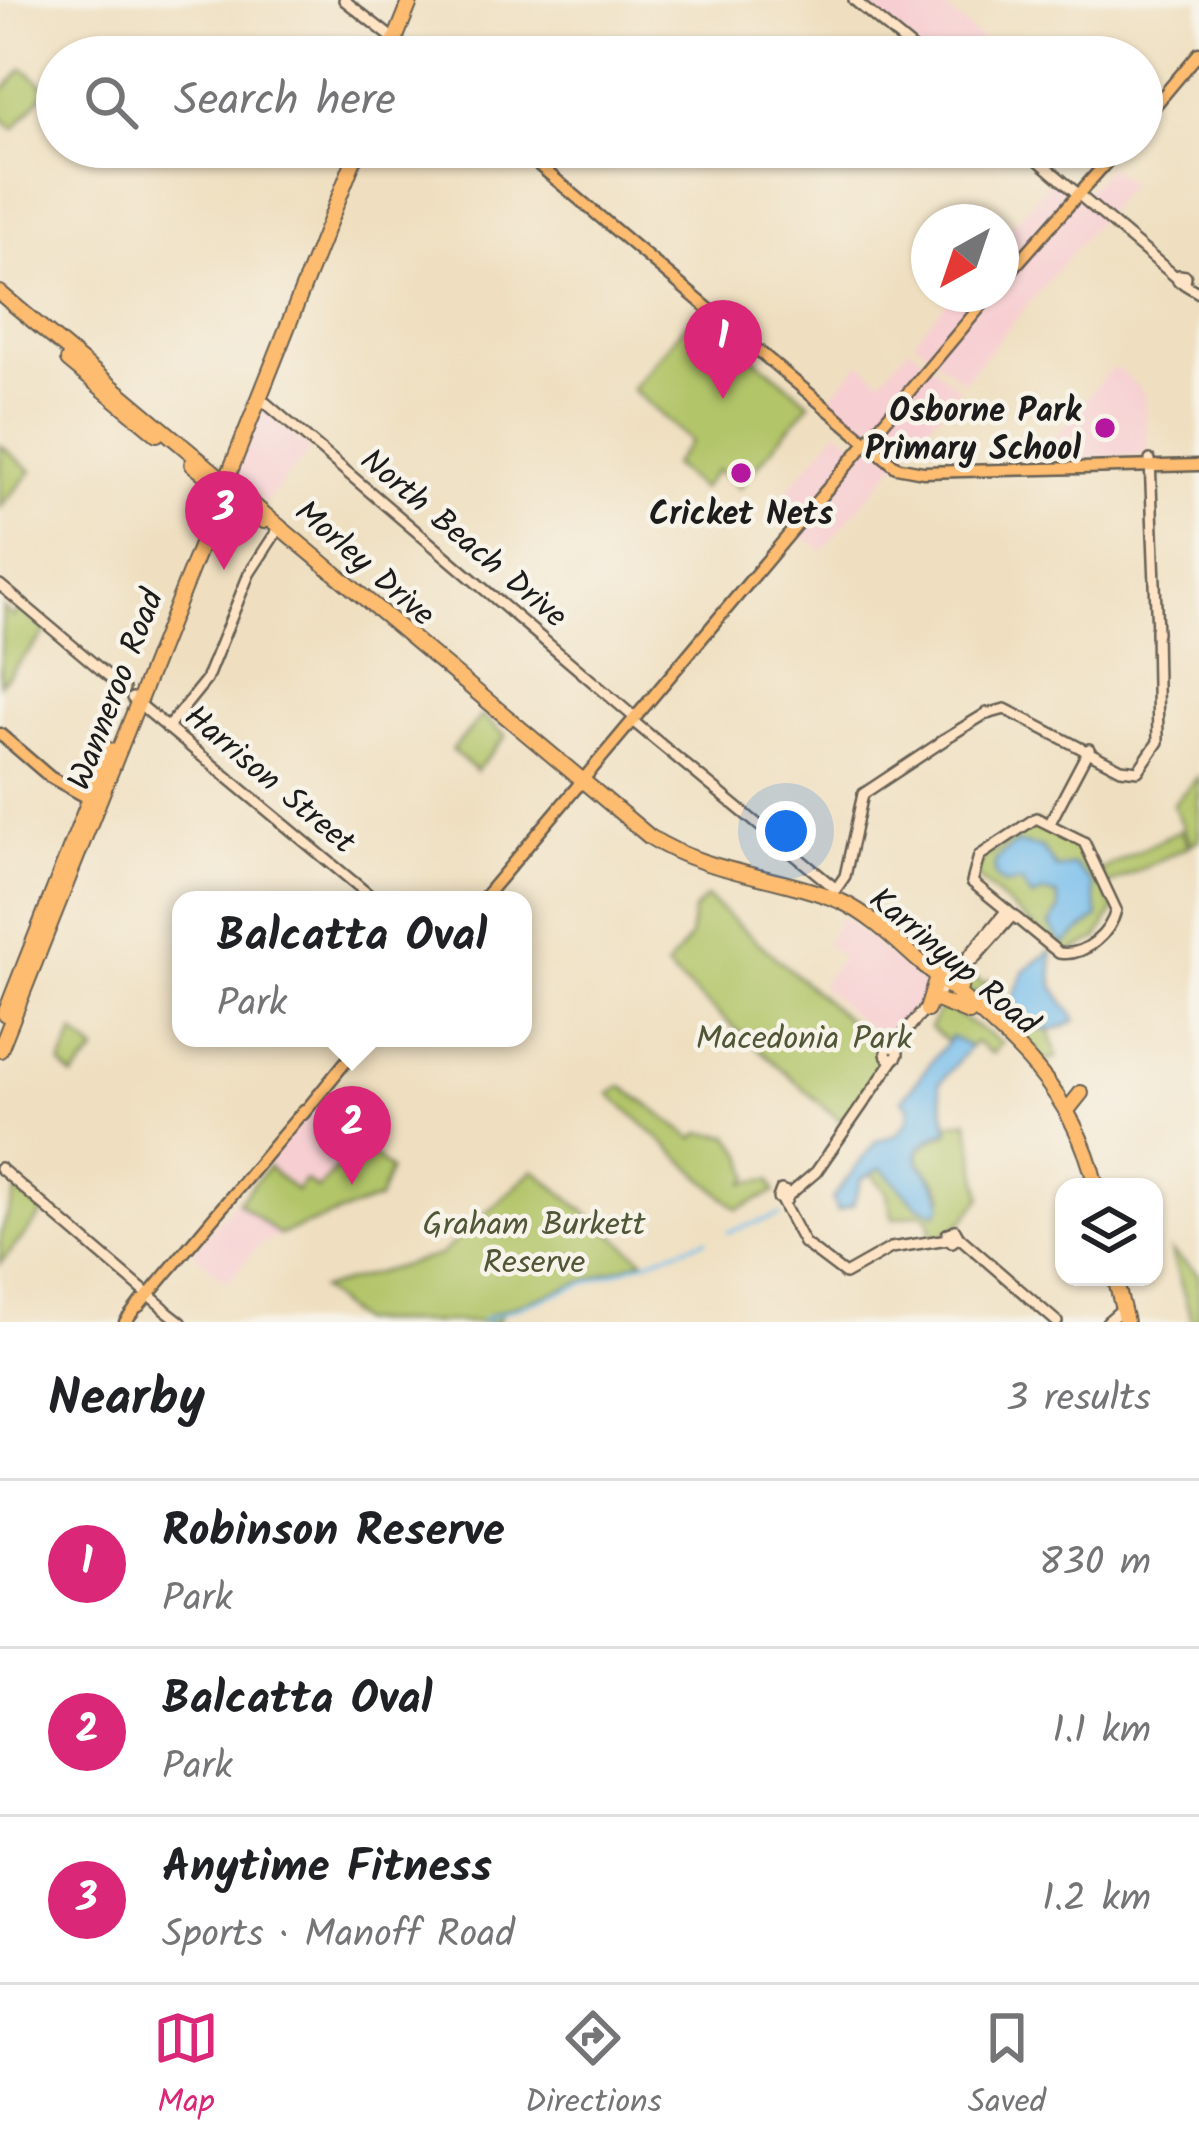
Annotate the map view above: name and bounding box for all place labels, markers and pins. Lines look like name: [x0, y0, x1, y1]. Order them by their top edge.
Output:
pin: 1: [684, 300, 762, 399]
place label: Osborne Park Primary School: [865, 386, 1083, 477]
marker: Osborne Park Primary School: [1092, 415, 1118, 441]
marker: Cricket Nets: [728, 460, 754, 486]
pin: 3: [185, 471, 263, 570]
place label: Cricket Nets: [649, 489, 834, 542]
pin: 2: [313, 1086, 391, 1185]

